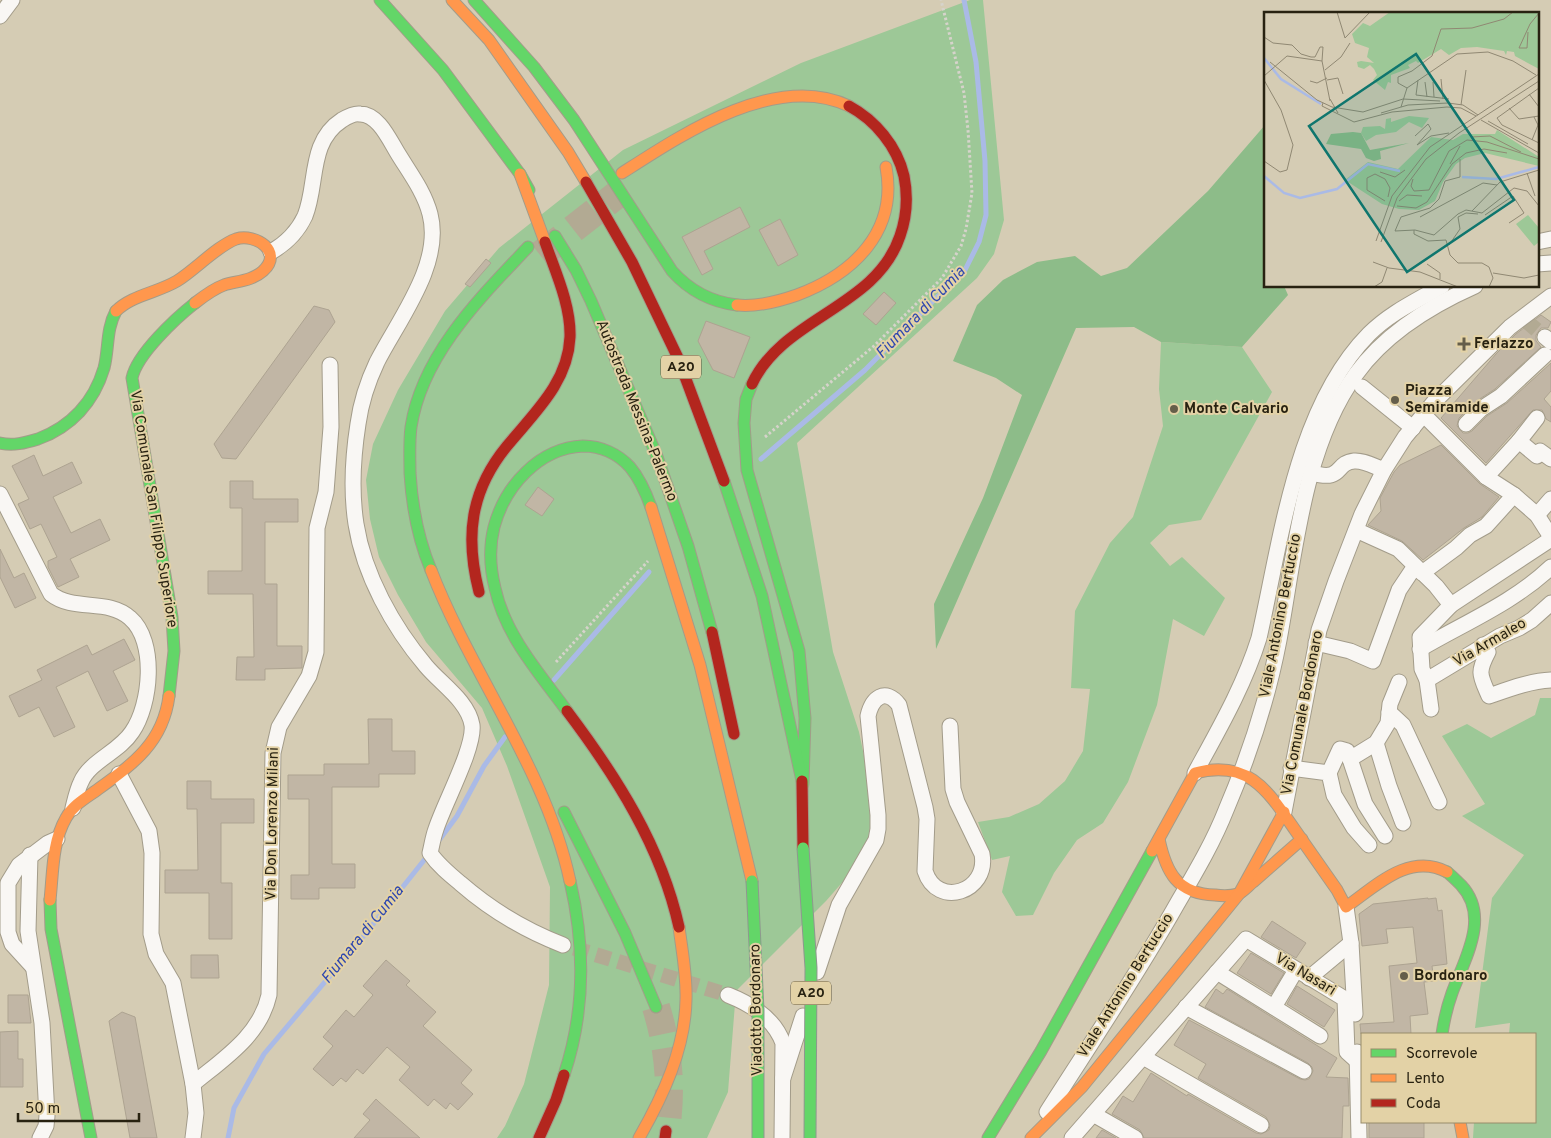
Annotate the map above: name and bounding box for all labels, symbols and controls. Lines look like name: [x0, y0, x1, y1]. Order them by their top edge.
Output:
inset map: [1264, 12, 1538, 288]
water label: Fiumara di Cumia: [872, 262, 971, 363]
street label: Autostrada Messina-Palermo: [591, 317, 681, 505]
place label: Ferlazzo: [1474, 335, 1533, 354]
marker: Ferlazzo: [1458, 338, 1470, 350]
road number: A20: [661, 356, 701, 378]
place label: Piazza Semiramide: [1405, 382, 1489, 418]
street label: Via Comunale San Filippo Superiore: [125, 389, 181, 629]
marker: Piazza Semiramide: [1389, 394, 1401, 406]
place label: Monte Calvario: [1184, 400, 1289, 419]
marker: Monte Calvario: [1168, 403, 1180, 415]
street label: Viale Antonino Bertuccio: [1256, 532, 1306, 700]
street label: Via Armaleo: [1450, 614, 1530, 672]
street label: Via Comunale Bordonaro: [1278, 629, 1328, 797]
street label: Via Don Lorenzo Milani: [262, 747, 284, 901]
water label: Fiumara di Cumia: [317, 881, 409, 988]
street label: Viale Antonino Bertuccio: [1074, 910, 1178, 1062]
street label: Viadotto Bordonaro: [746, 944, 768, 1076]
street label: Via Nasari: [1271, 949, 1339, 1001]
place label: Bordonaro: [1414, 967, 1487, 986]
marker: Bordonaro: [1398, 970, 1410, 982]
road number: A20: [791, 981, 831, 1004]
legend: [1361, 1033, 1536, 1123]
text: Scorrevole: [1406, 1045, 1478, 1064]
text: Lento: [1406, 1070, 1445, 1089]
scale bar: [18, 1090, 139, 1122]
text: Coda: [1406, 1095, 1441, 1114]
text: 50 m: [25, 1100, 60, 1119]

